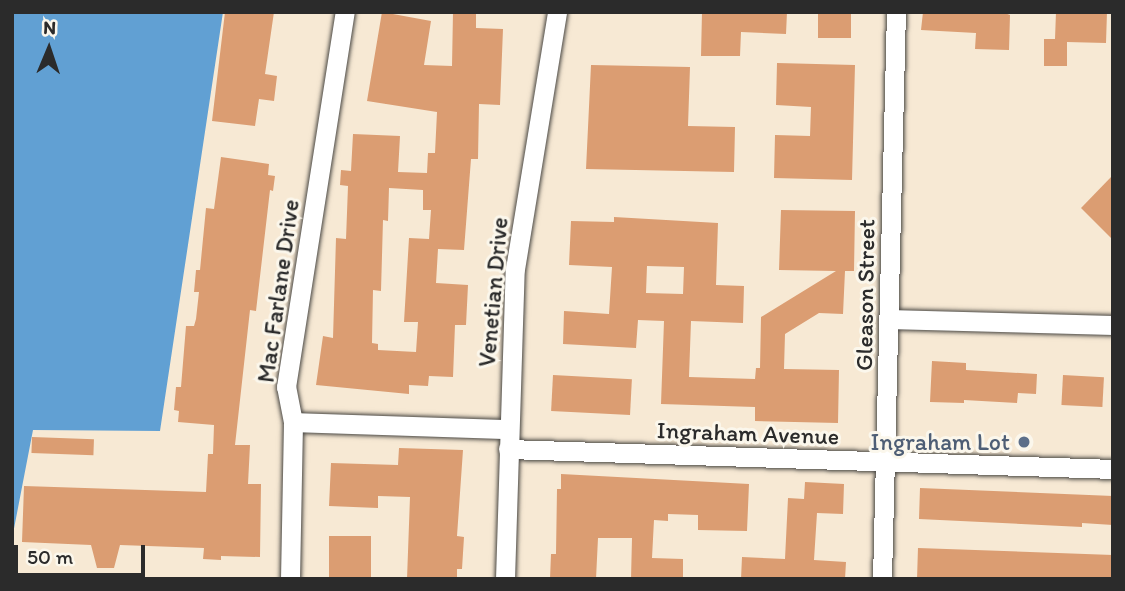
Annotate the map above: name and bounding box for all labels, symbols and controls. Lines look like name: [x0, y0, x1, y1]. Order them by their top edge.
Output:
north arrow: [14, 14, 84, 84]
text: N: [43, 16, 57, 39]
street label: Mac Farlane Drive: [251, 197, 305, 385]
street label: Venetian Drive: [472, 216, 514, 368]
street label: Gleason Street: [849, 219, 881, 371]
street label: Ingraham Avenue: [657, 415, 839, 451]
place label: Ingraham Lot: [871, 428, 1010, 456]
marker: Ingraham Lot: [1016, 434, 1032, 450]
scale bar: [18, 532, 149, 576]
text: 50 m: [27, 544, 73, 569]

